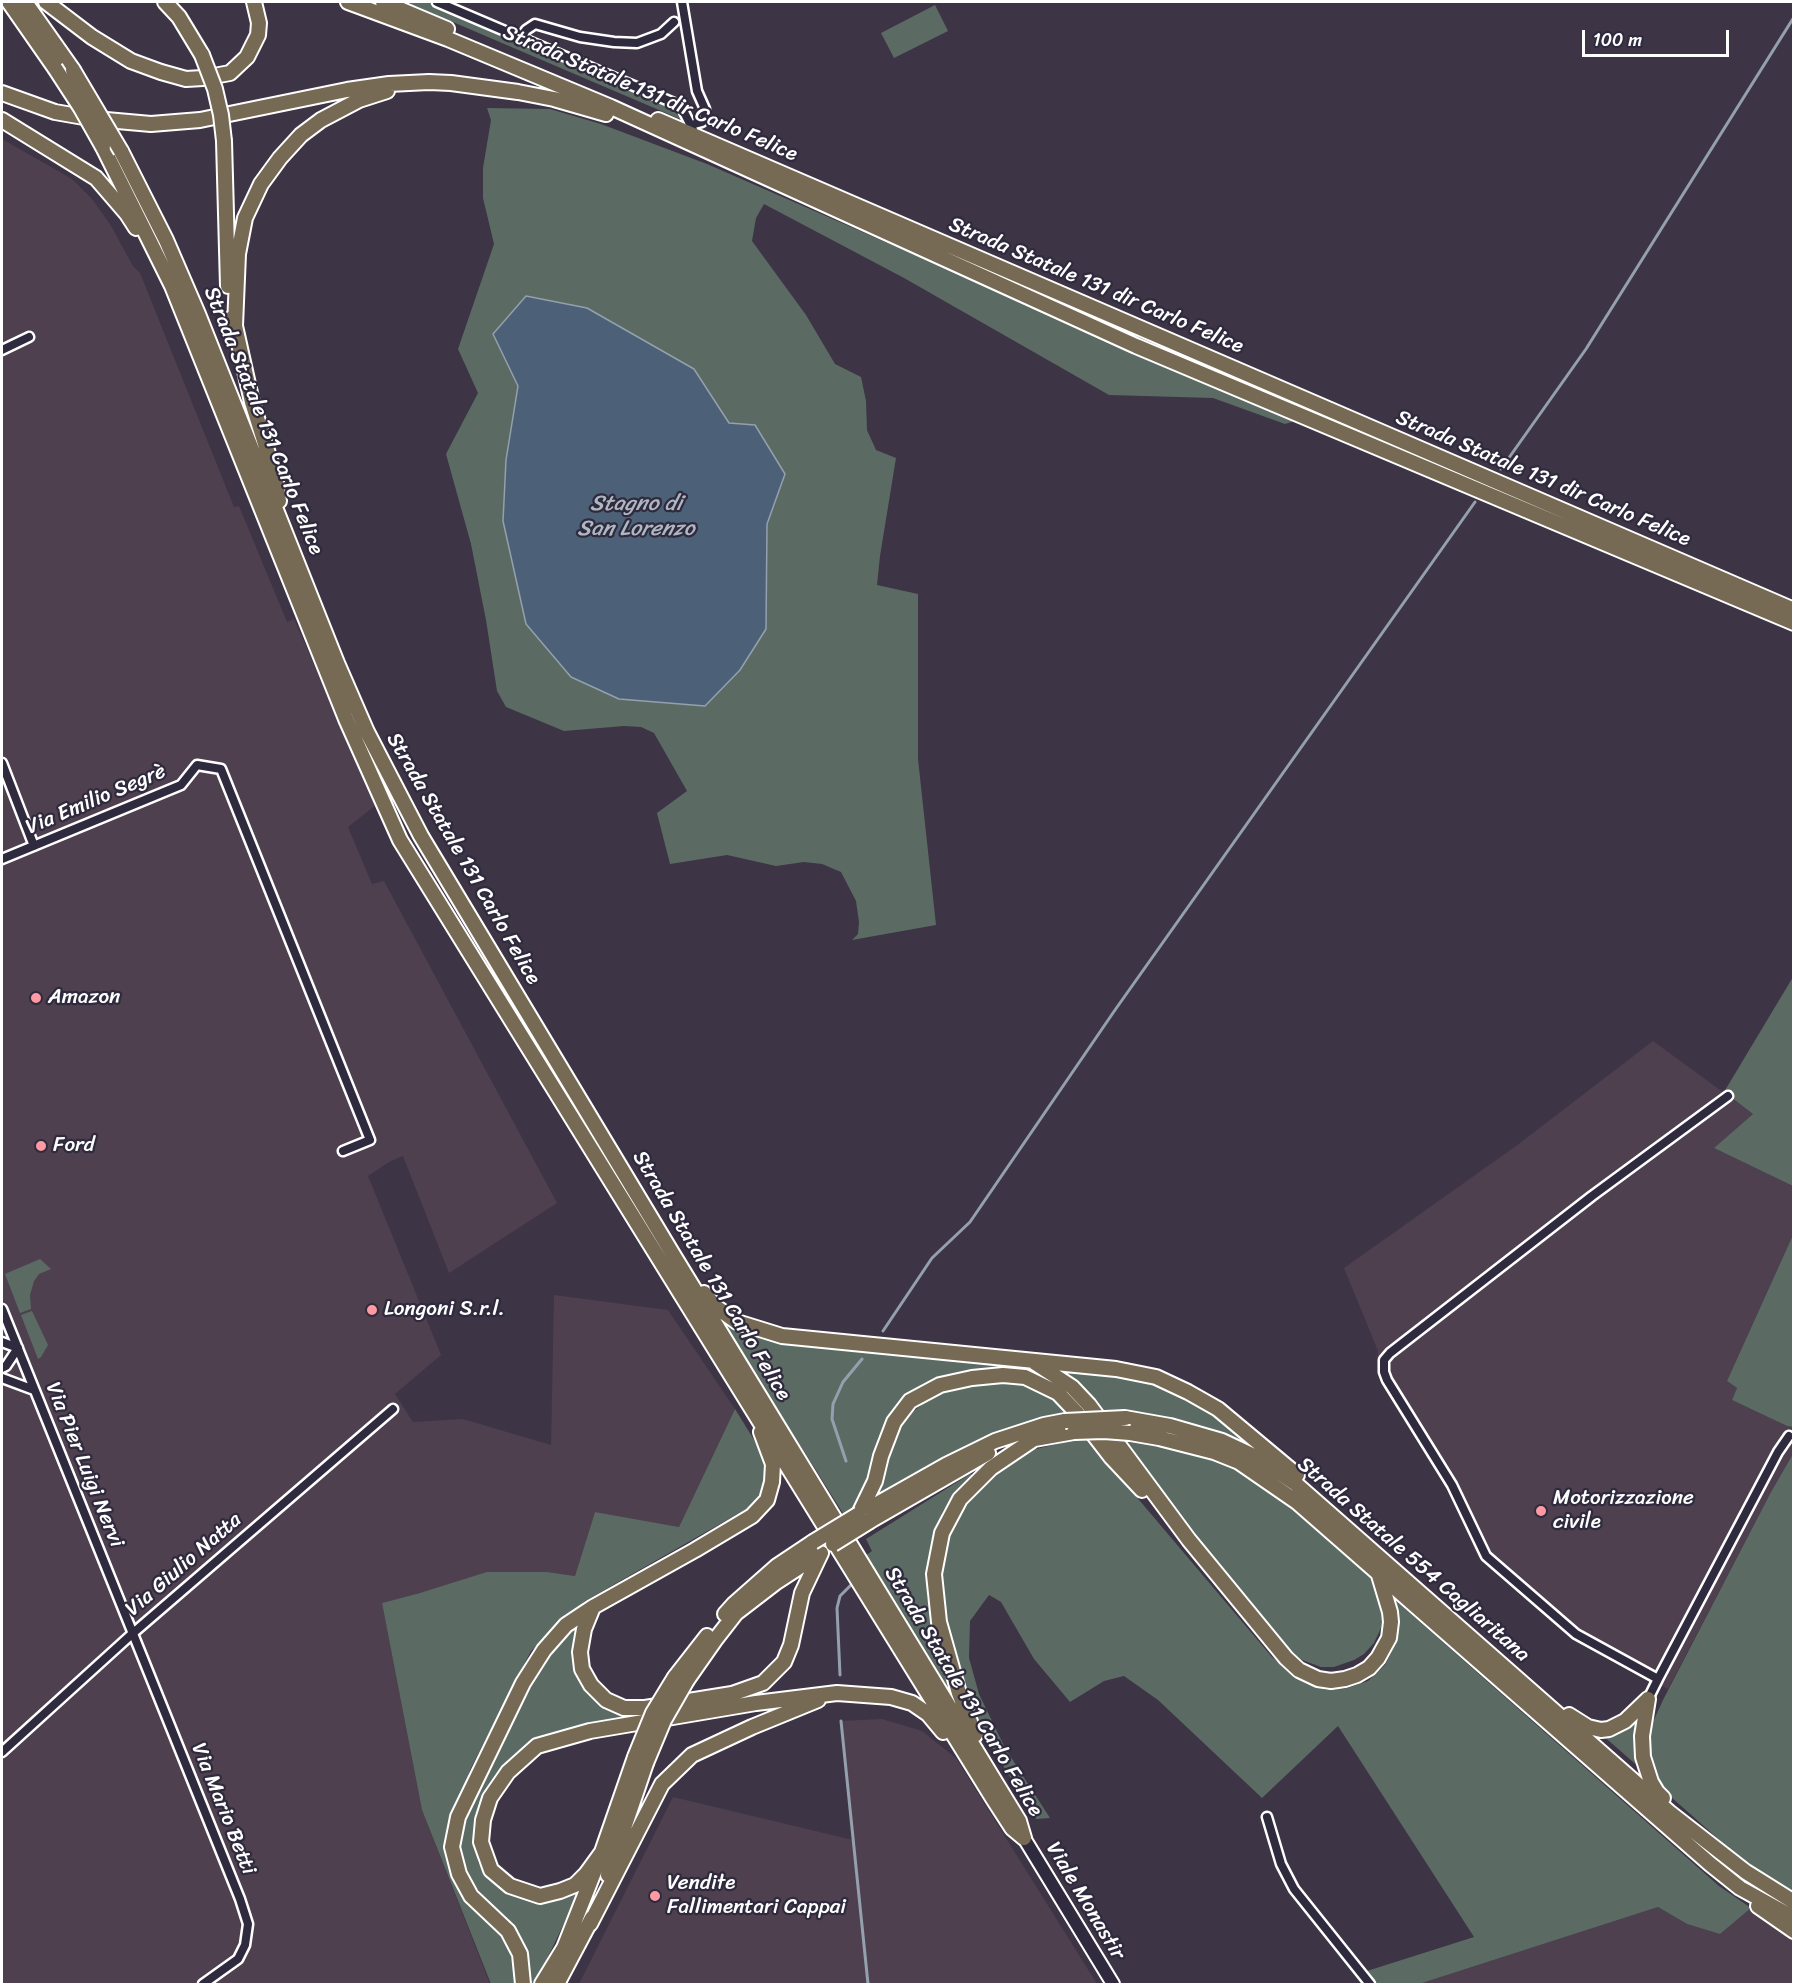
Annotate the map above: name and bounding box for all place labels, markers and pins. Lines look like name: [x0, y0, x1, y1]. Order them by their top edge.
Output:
place label: Amazon: [48, 985, 120, 1011]
marker: Amazon: [29, 991, 43, 1005]
place label: Ford: [53, 1133, 95, 1159]
marker: Ford: [34, 1139, 48, 1153]
place label: Longoni S.r.l.: [384, 1297, 505, 1323]
marker: Longoni S.r.l.: [365, 1303, 379, 1317]
place label: Motorizzazione civile: [1553, 1486, 1694, 1536]
marker: Motorizzazione civile: [1534, 1504, 1548, 1518]
place label: Vendite Fallimentari Cappai: [667, 1871, 846, 1921]
marker: Vendite Fallimentari Cappai: [648, 1889, 662, 1903]

